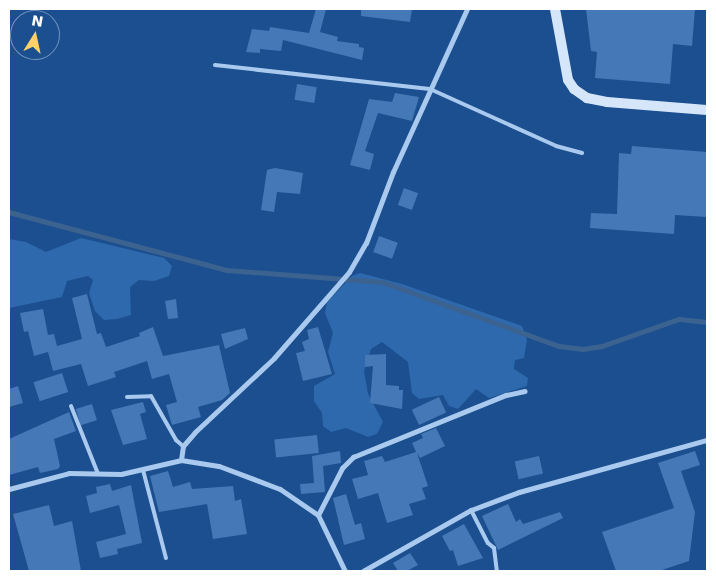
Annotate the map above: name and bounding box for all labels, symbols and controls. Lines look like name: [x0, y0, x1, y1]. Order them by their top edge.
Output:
north arrow: [10, 10, 60, 60]
text: N: [30, 12, 45, 30]

